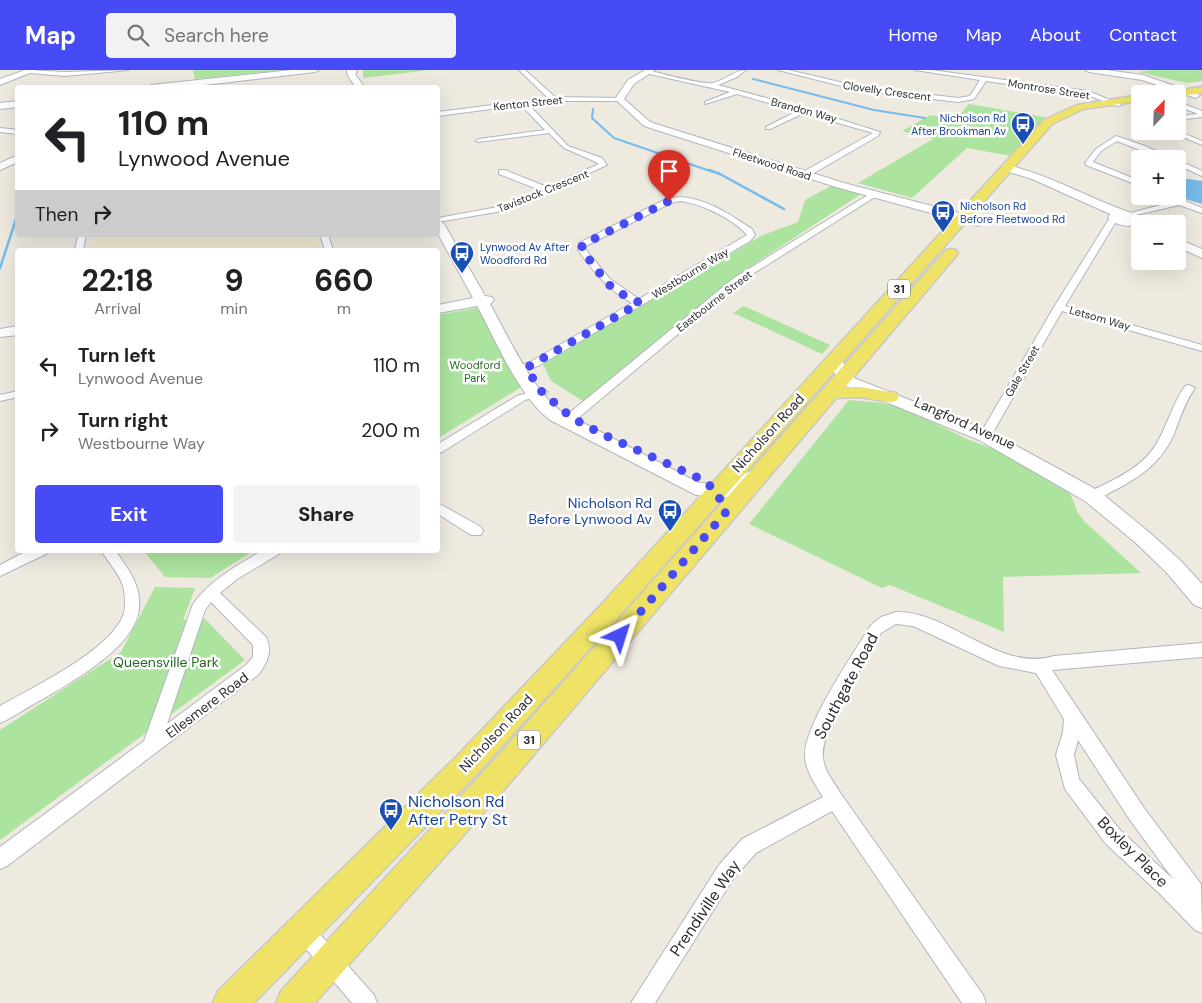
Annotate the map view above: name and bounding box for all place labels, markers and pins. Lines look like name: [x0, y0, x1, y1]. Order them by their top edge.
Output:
place label: Nicholson Rd After Brookman Av: [911, 111, 1006, 138]
bus stop icon: Nicholson Rd After Brookman Av: [1010, 111, 1036, 145]
pin: [648, 150, 690, 201]
bus stop icon: Nicholson Rd Before Fleetwood Rd: [930, 199, 956, 233]
place label: Nicholson Rd Before Fleetwood Rd: [960, 199, 1065, 226]
bus stop icon: Lynwood Av After Woodford Rd: [449, 240, 475, 274]
place label: Lynwood Av After Woodford Rd: [480, 240, 569, 267]
place label: Nicholson Rd Before Lynwood Av: [528, 494, 653, 528]
bus stop icon: Nicholson Rd Before Lynwood Av: [657, 498, 683, 532]
place label: Nicholson Rd After Petry St: [408, 791, 508, 830]
bus stop icon: Nicholson Rd After Petry St: [378, 797, 404, 831]

